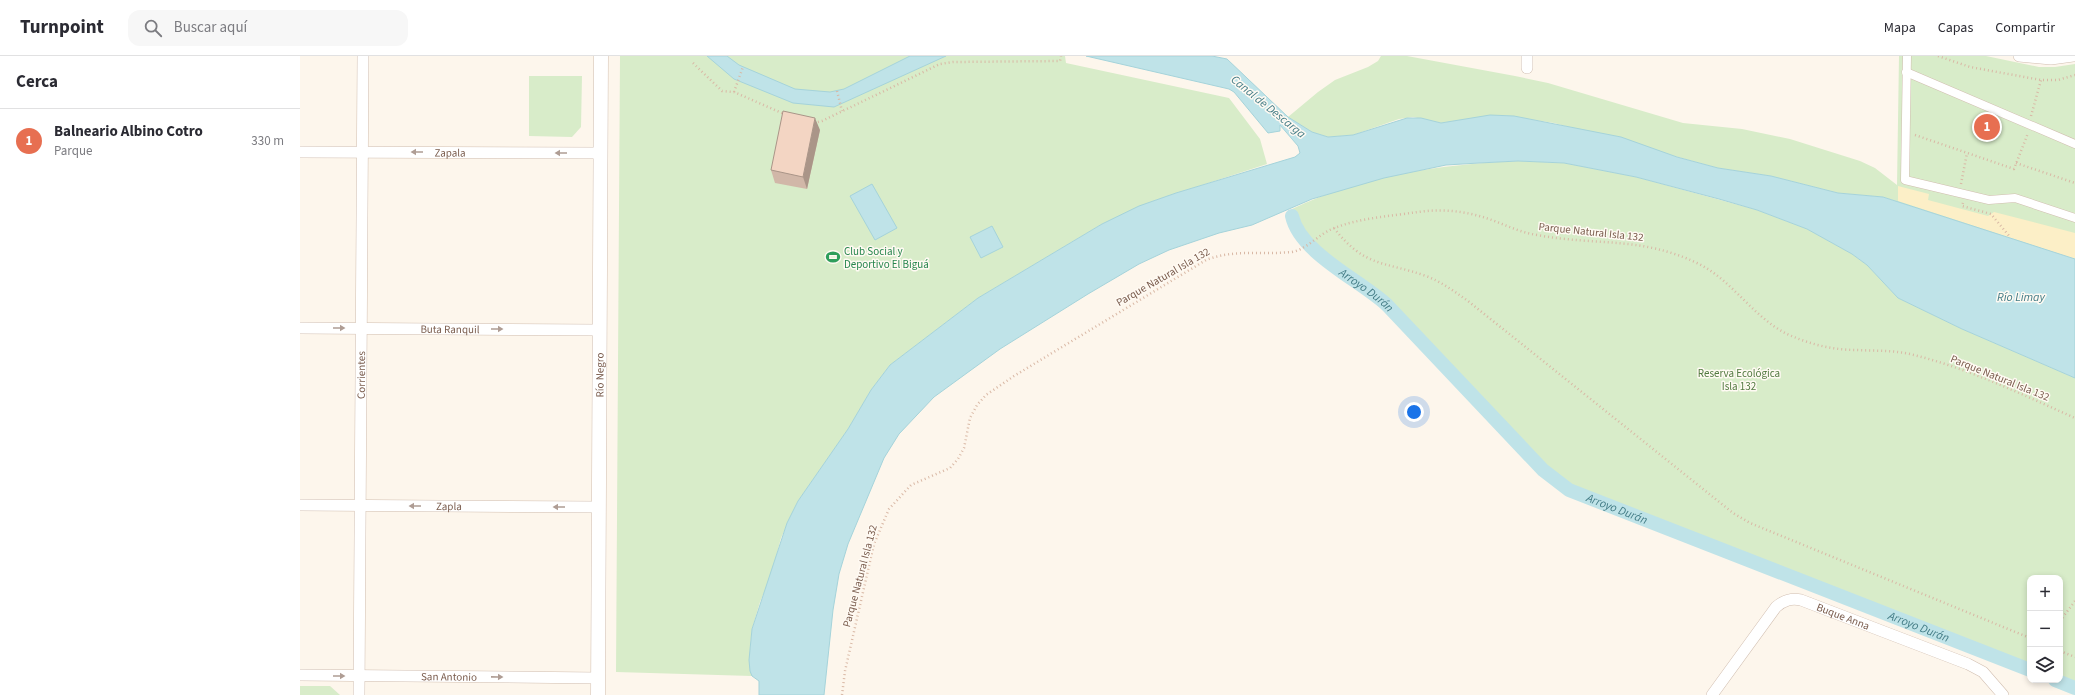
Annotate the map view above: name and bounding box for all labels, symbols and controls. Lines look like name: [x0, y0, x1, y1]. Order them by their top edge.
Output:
search box: [128, 10, 408, 46]
text: Turnpoint: [20, 14, 104, 41]
icon: search: [142, 17, 164, 39]
text: Buscar aquí: [174, 17, 247, 38]
text: Mapa: [1884, 18, 1916, 38]
text: Capas: [1938, 18, 1973, 38]
text: Compartir: [1995, 18, 2055, 38]
text: Cerca: [16, 70, 58, 94]
water label: Canal de Descarga: [1227, 72, 1309, 143]
pin: 1: [1974, 112, 2000, 142]
text: Balneario Albino Cotro: [54, 121, 203, 142]
text: 1: [26, 132, 32, 150]
text: 330 m: [251, 132, 284, 150]
text: Parque: [54, 142, 92, 160]
street label: Zapala: [434, 145, 466, 160]
one-way arrow: [410, 149, 423, 155]
one-way arrow: [554, 150, 567, 156]
street label: Parque Natural Isla 132: [1538, 219, 1644, 245]
place label: Club Social y Deportivo El Biguá: [844, 244, 929, 272]
street label: Parque Natural Isla 132: [1114, 244, 1212, 310]
sports icon: Club Social y Deportivo El Biguá: [825, 249, 841, 265]
water label: Arroyo Durán: [1335, 263, 1398, 316]
water label: Río Limay: [1997, 289, 2046, 306]
street label: Buta Ranquil: [420, 321, 480, 337]
one-way arrow: [333, 325, 346, 331]
one-way arrow: [491, 326, 504, 332]
street label: Corrientes: [353, 351, 369, 399]
street label: Parque Natural Isla 132: [1948, 351, 2052, 405]
street label: Río Negro: [592, 352, 607, 397]
park label: Reserva Ecológica Isla 132: [1698, 366, 1780, 394]
your location: [1404, 402, 1424, 422]
water label: Arroyo Durán: [1583, 489, 1650, 528]
street label: Zapla: [436, 498, 462, 514]
one-way arrow: [408, 503, 421, 509]
one-way arrow: [552, 504, 565, 510]
street label: Parque Natural Isla 132: [839, 523, 881, 629]
map controls: [2027, 575, 2063, 683]
button: +: [2027, 575, 2063, 611]
street label: Buque Anna: [1814, 599, 1872, 633]
water label: Arroyo Durán: [1885, 607, 1952, 646]
button: −: [2027, 611, 2063, 647]
button: layers: [2027, 647, 2063, 683]
street label: San Antonio: [421, 669, 477, 684]
one-way arrow: [333, 673, 346, 679]
one-way arrow: [491, 674, 504, 680]

